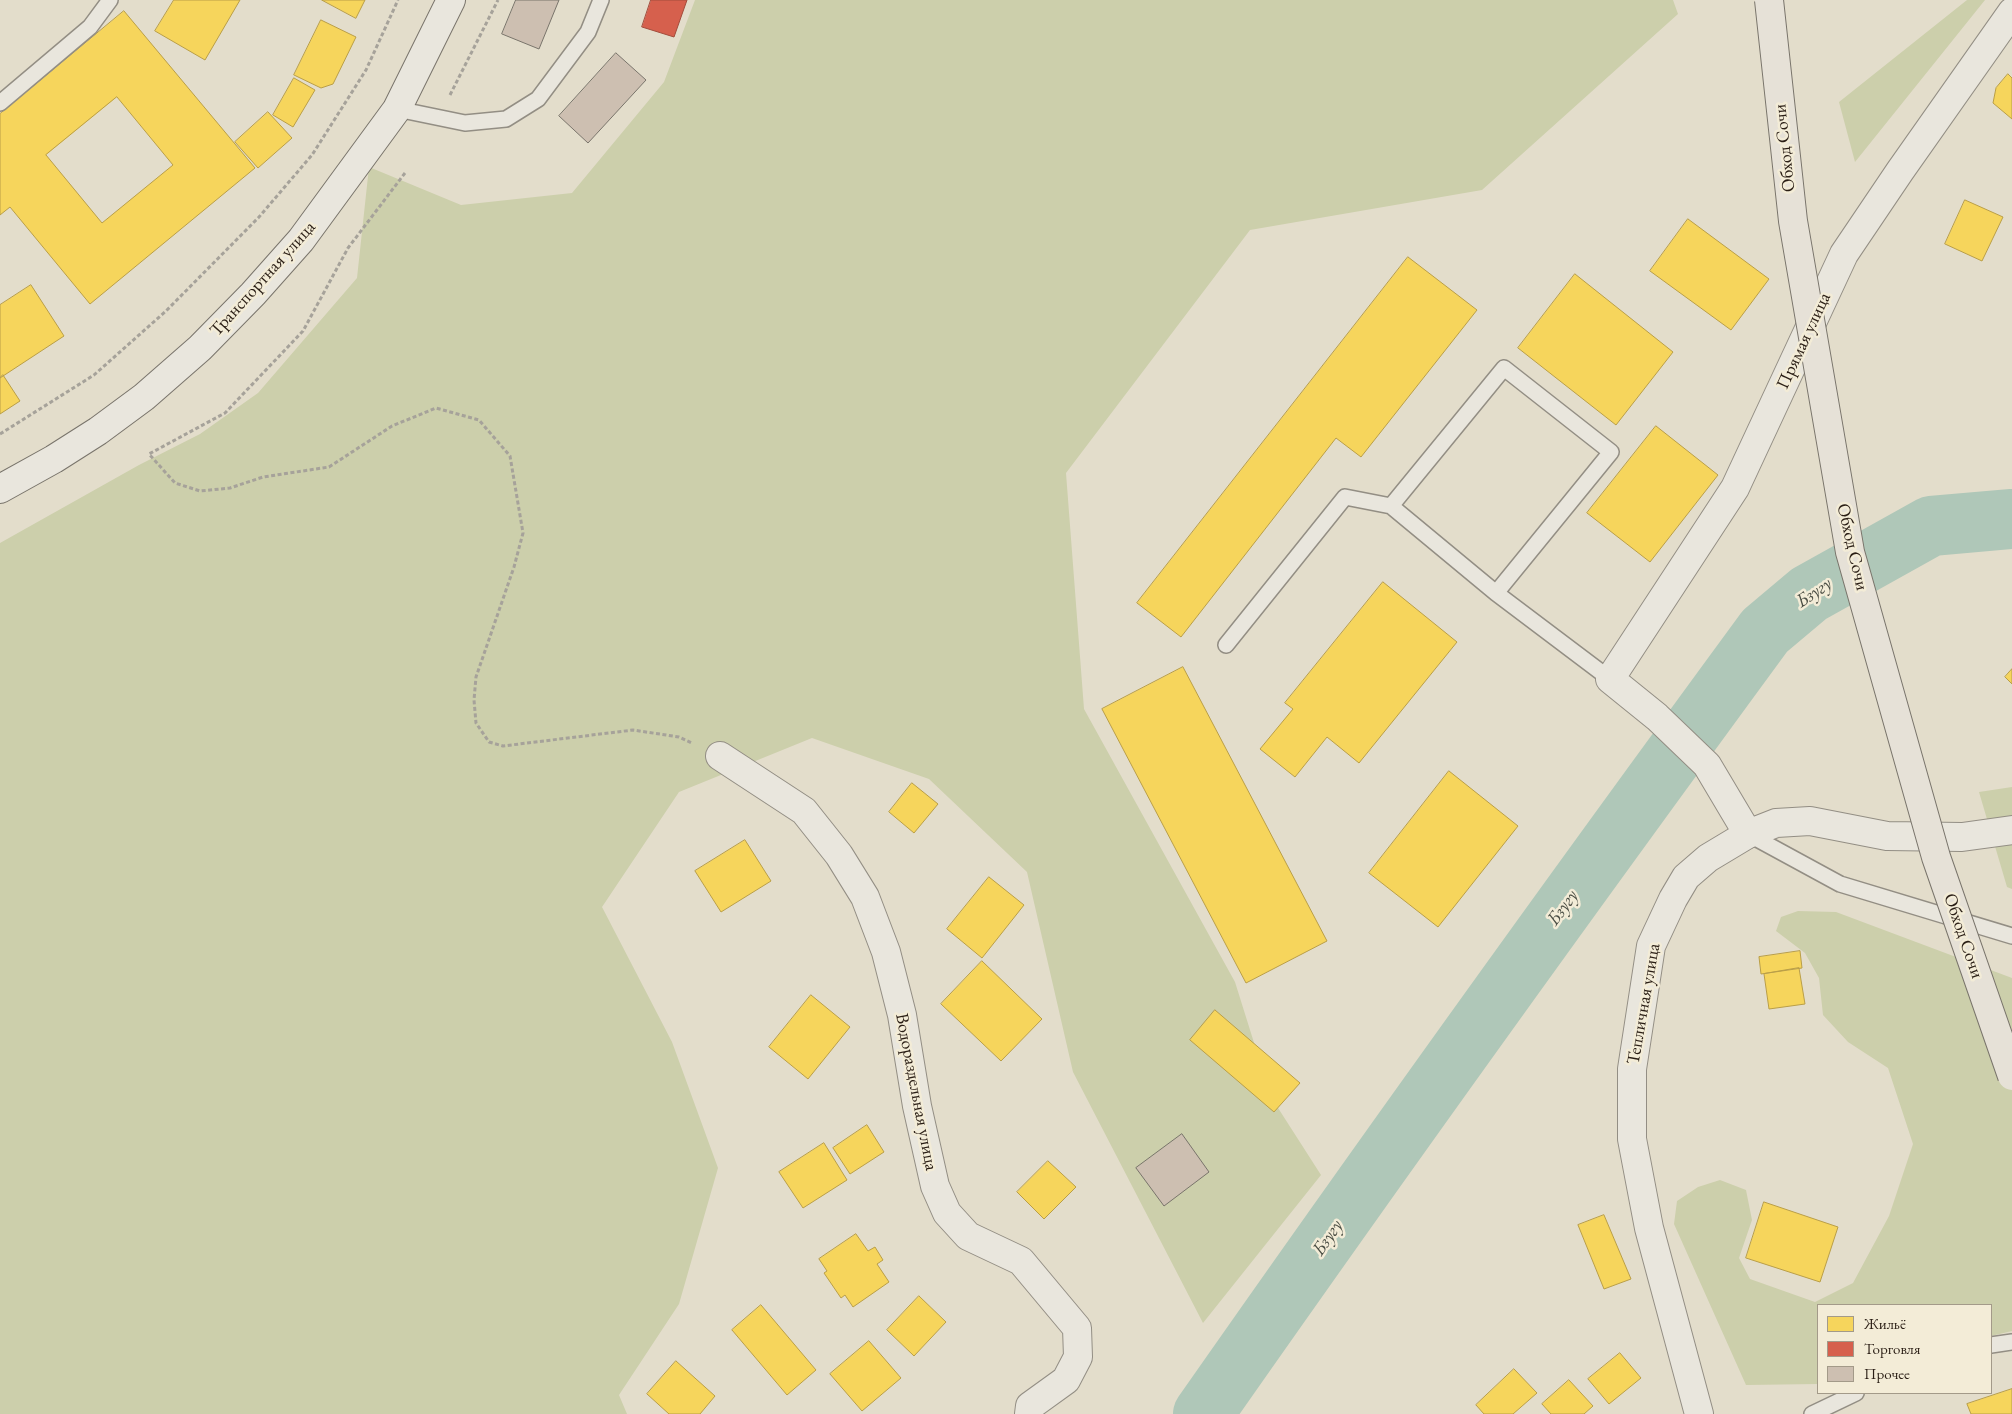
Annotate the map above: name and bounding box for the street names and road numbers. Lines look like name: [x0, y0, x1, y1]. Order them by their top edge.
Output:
street label: Обход Сочи: [1770, 103, 1800, 193]
street label: Транспортная улица: [206, 217, 320, 341]
street label: Прямая улица: [1772, 289, 1836, 393]
street label: Обход Сочи: [1832, 501, 1872, 593]
street label: Обход Сочи: [1938, 891, 1988, 981]
street label: Тепличная улица: [1623, 942, 1665, 1066]
street label: Водораздельная улица: [890, 1011, 942, 1173]

